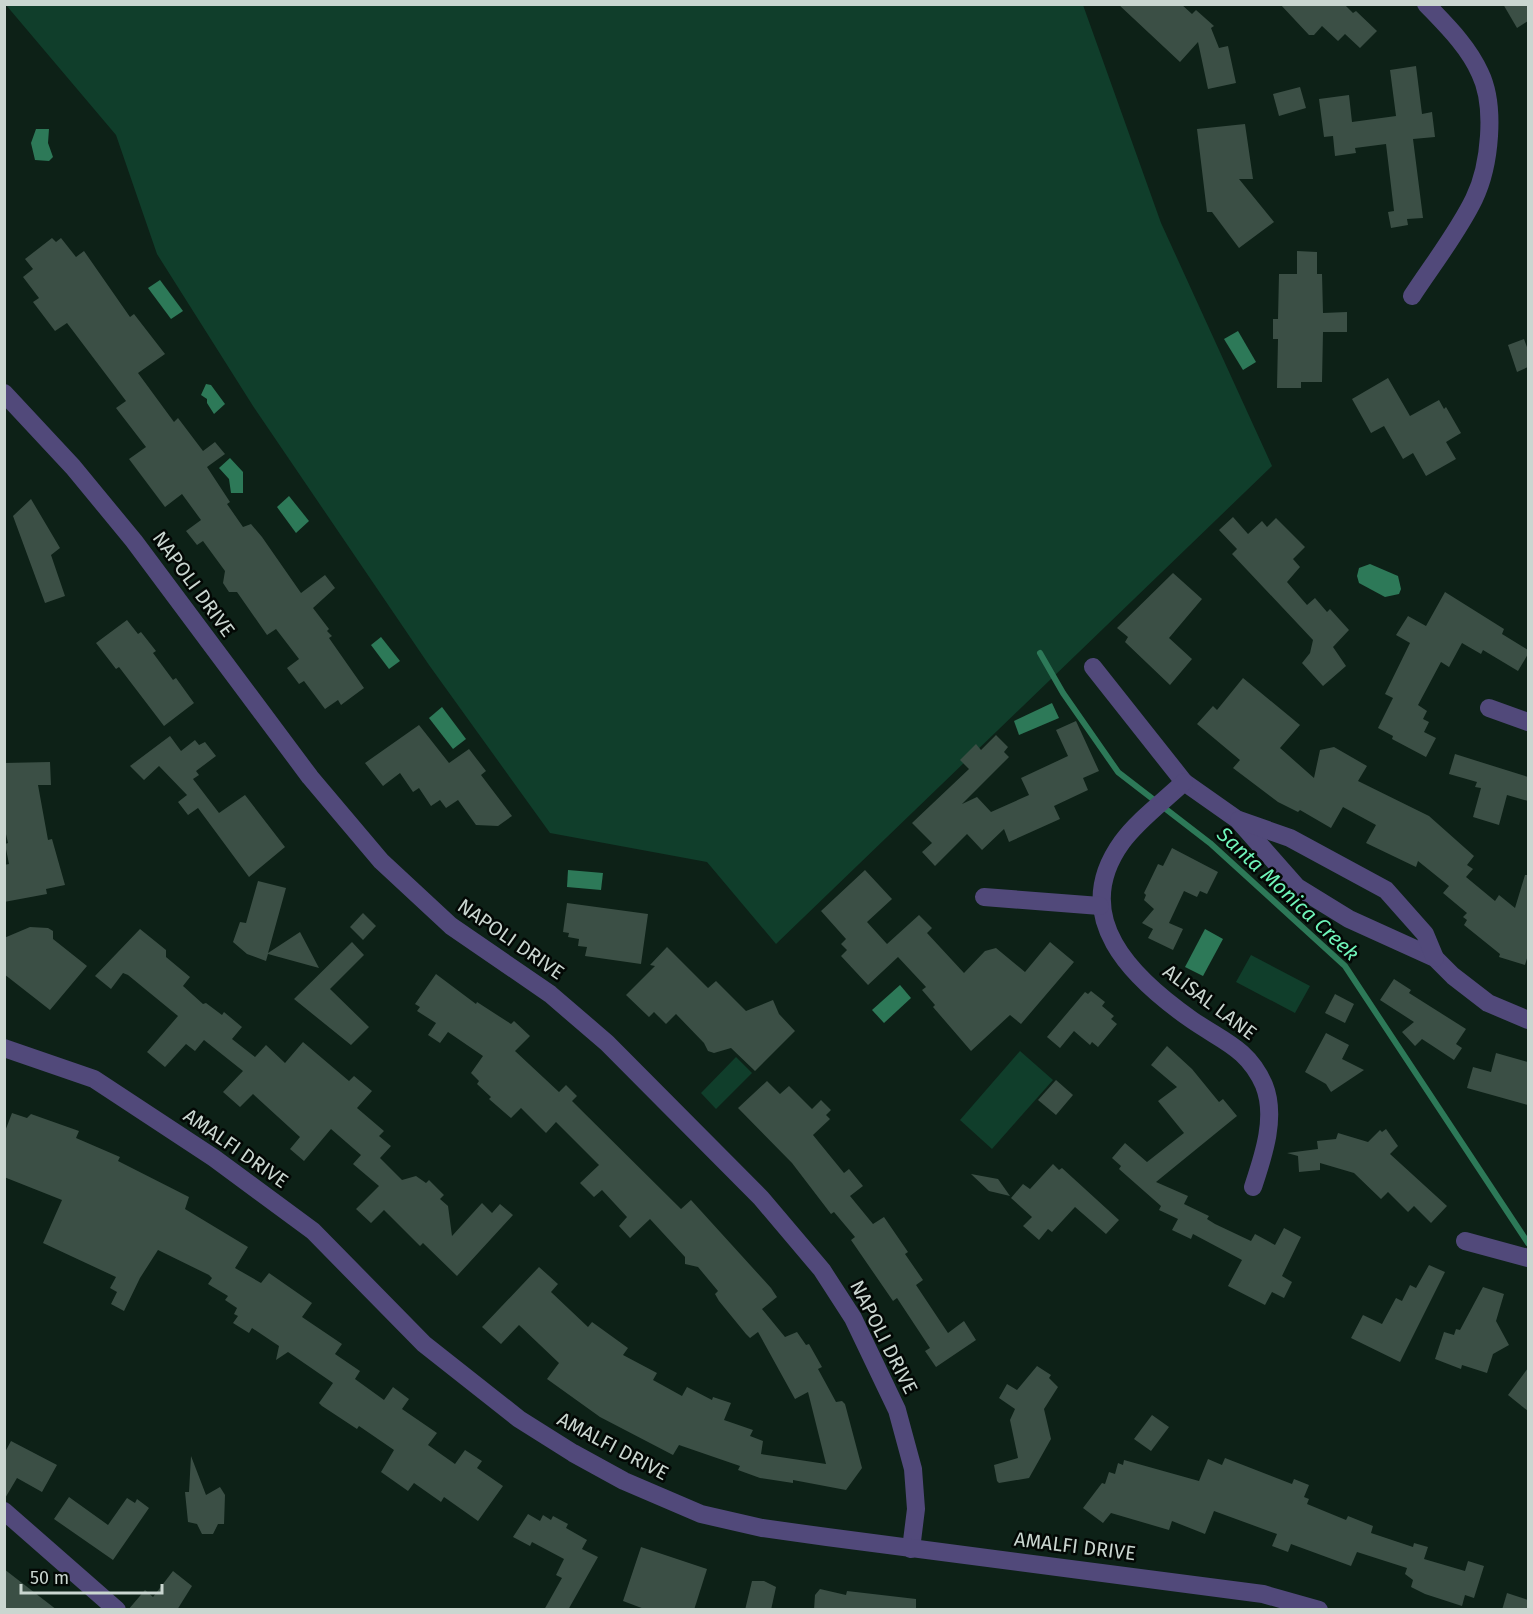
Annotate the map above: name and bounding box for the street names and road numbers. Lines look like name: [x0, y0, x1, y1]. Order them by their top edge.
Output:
street label: NAPOLI DRIVE: [148, 527, 240, 641]
street label: NAPOLI DRIVE: [453, 893, 569, 985]
street label: ALISAL LANE: [1159, 959, 1261, 1045]
street label: AMALFI DRIVE: [179, 1103, 293, 1193]
street label: NAPOLI DRIVE: [845, 1276, 923, 1398]
street label: AMALFI DRIVE: [553, 1407, 673, 1485]
street label: AMALFI DRIVE: [1013, 1527, 1137, 1565]

